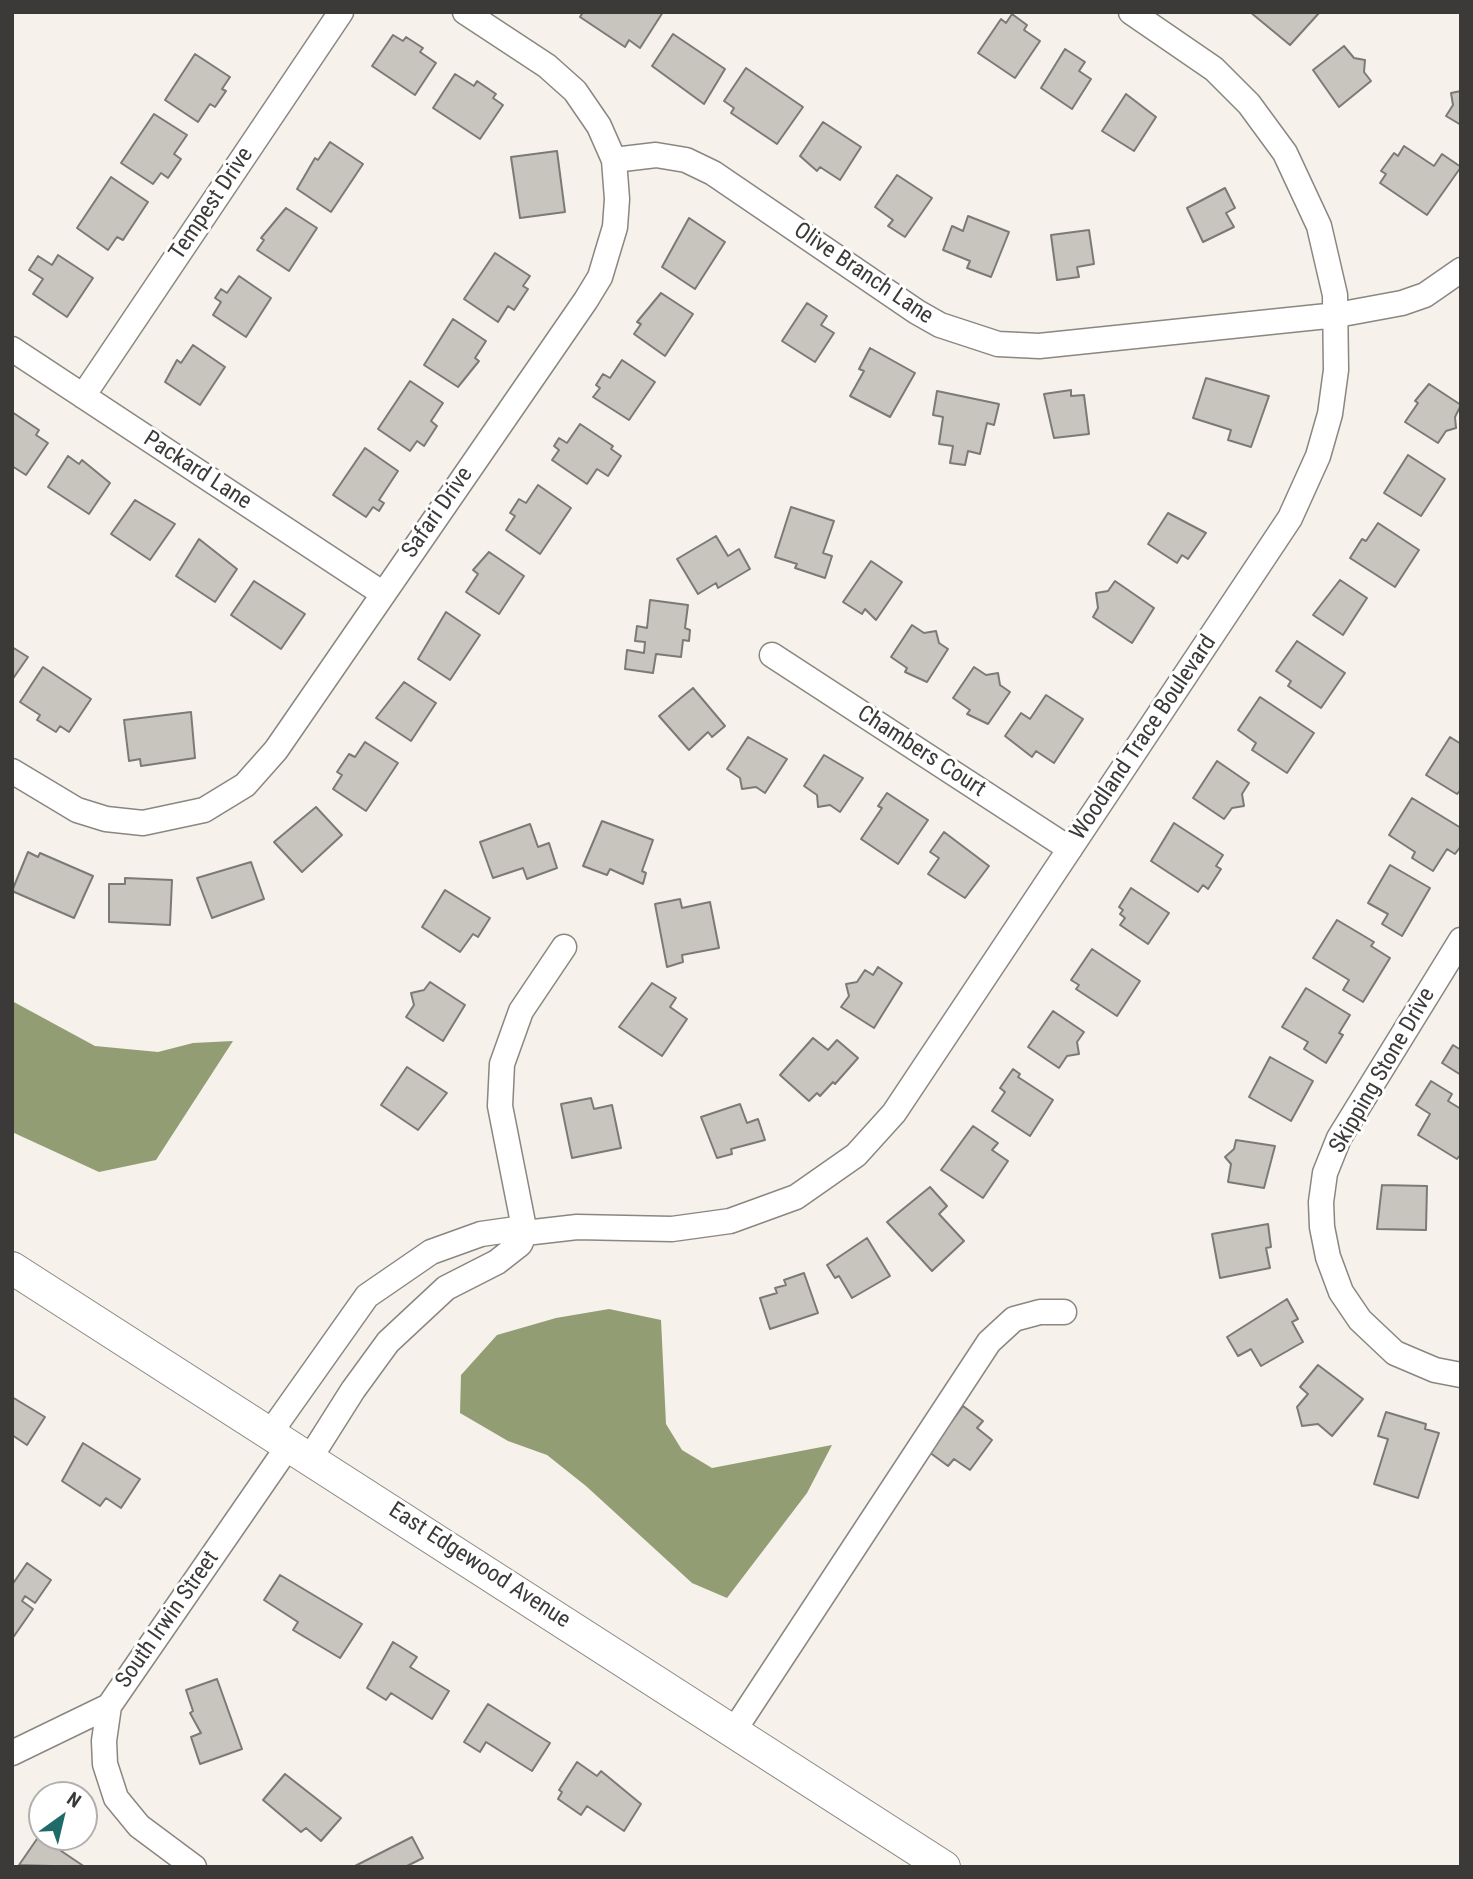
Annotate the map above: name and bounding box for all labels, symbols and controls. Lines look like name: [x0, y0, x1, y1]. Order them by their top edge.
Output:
street label: Tempest Drive: [164, 143, 260, 265]
street label: Olive Branch Lane: [788, 217, 938, 331]
street label: Packard Lane: [138, 426, 256, 516]
street label: Safari Drive: [397, 462, 479, 564]
street label: Woodland Trace Boulevard: [1065, 630, 1223, 846]
street label: Chambers Court: [852, 700, 990, 804]
street label: Skipping Stone Drive: [1324, 983, 1442, 1159]
street label: East Edgewood Avenue: [383, 1497, 575, 1635]
street label: South Irwin Street: [110, 1546, 226, 1694]
north arrow: [28, 1781, 98, 1851]
text: N: [63, 1787, 85, 1813]

